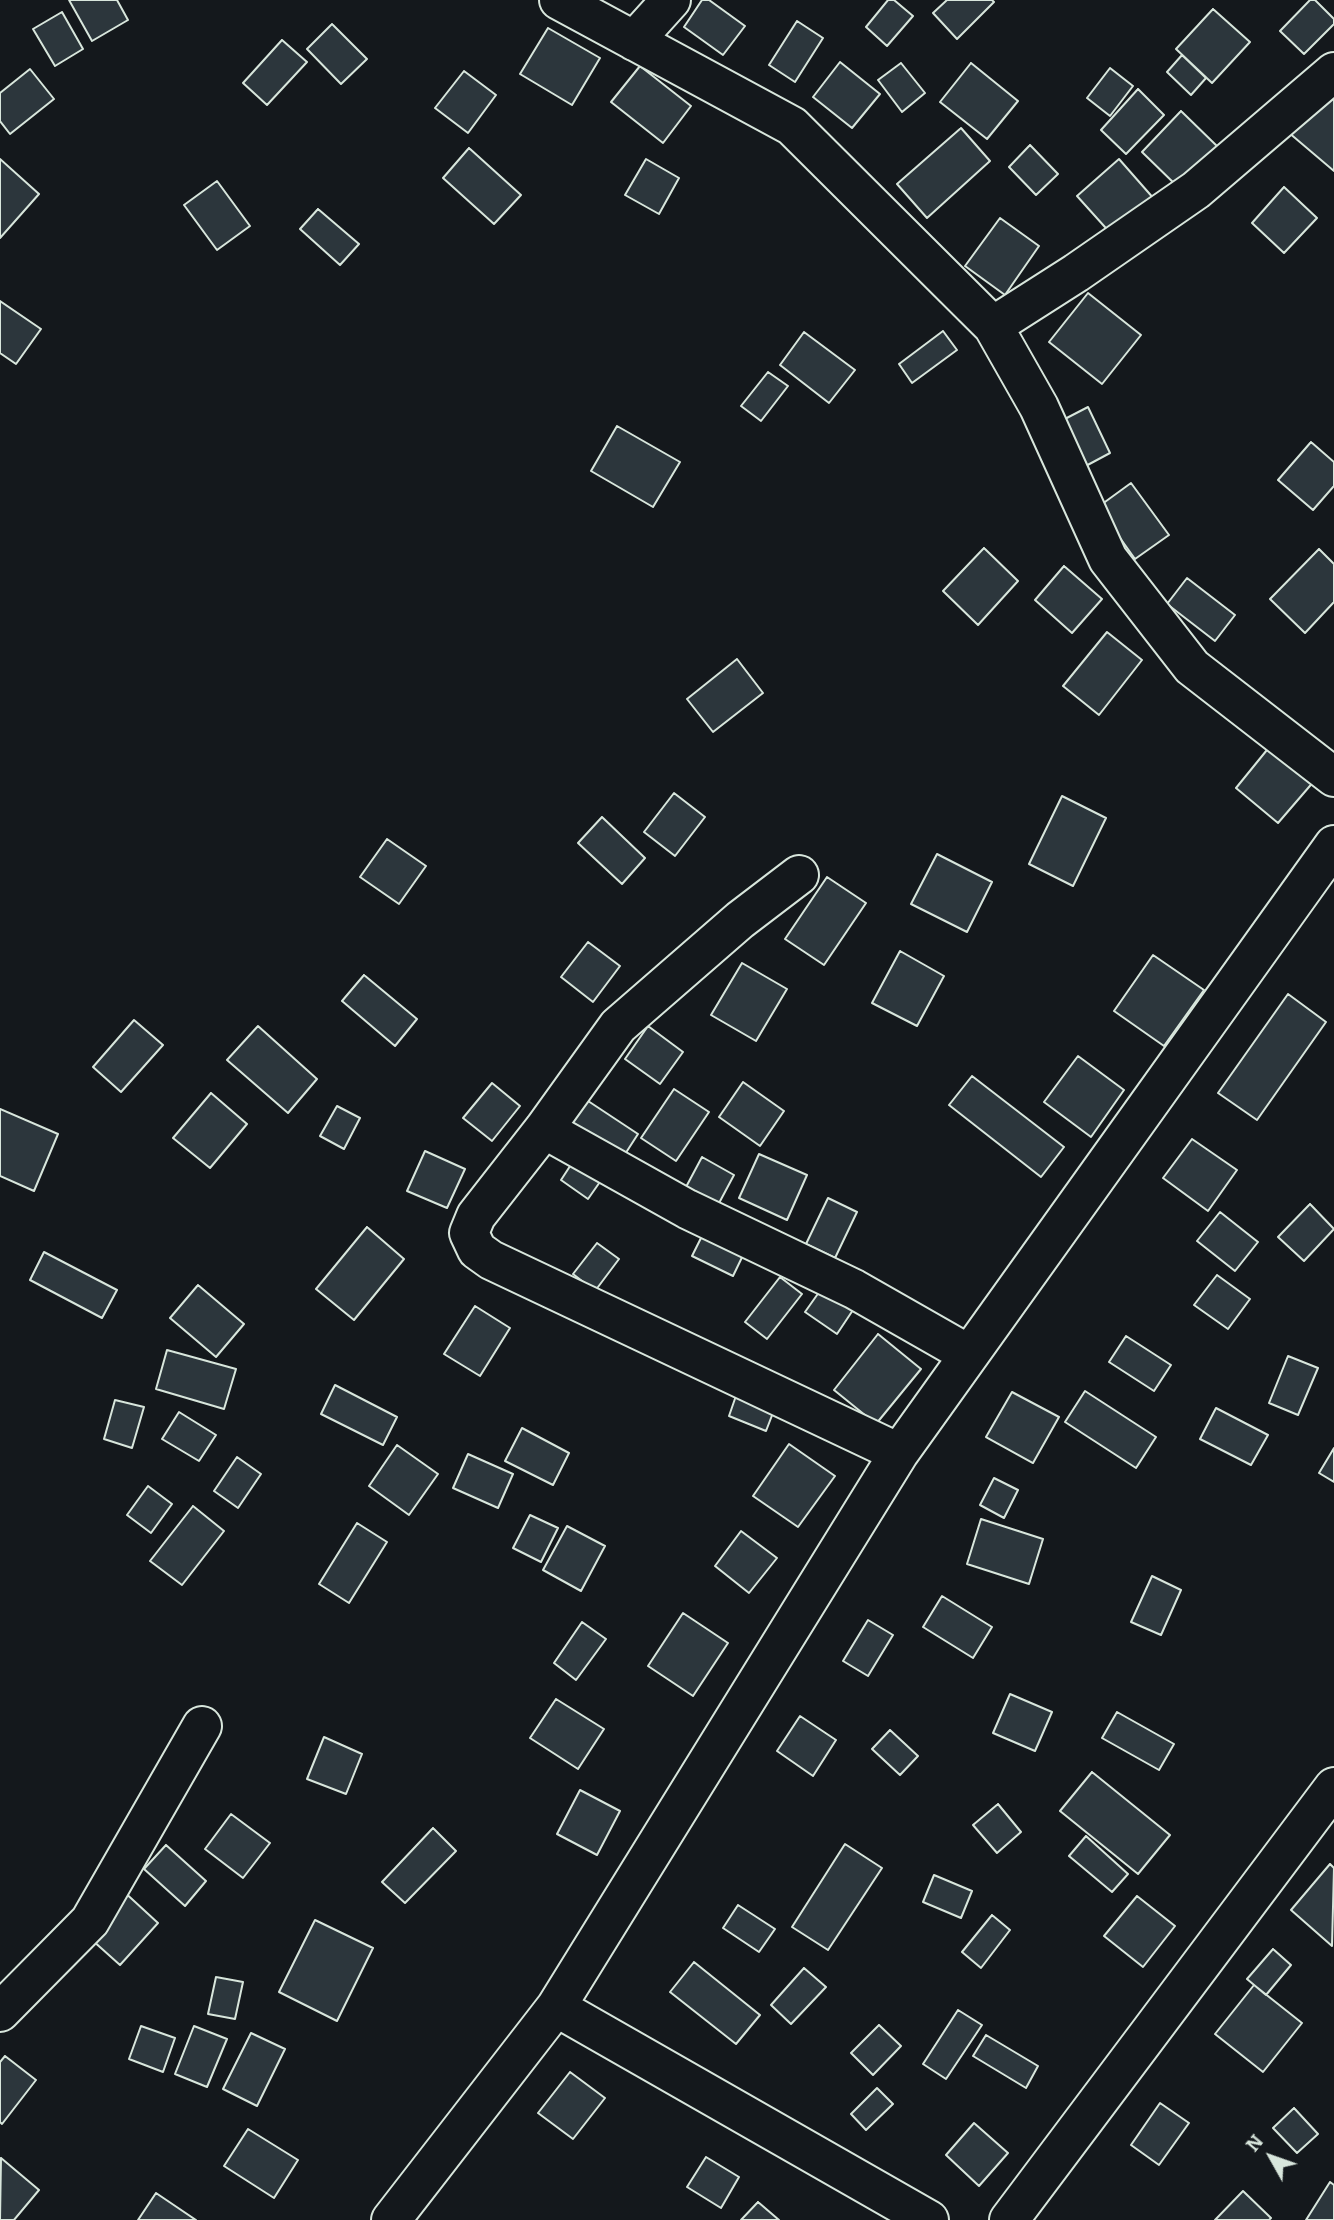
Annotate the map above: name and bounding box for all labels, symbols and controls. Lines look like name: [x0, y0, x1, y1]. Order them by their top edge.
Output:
north arrow: [1236, 2122, 1306, 2192]
text: N: [1241, 2130, 1268, 2156]

